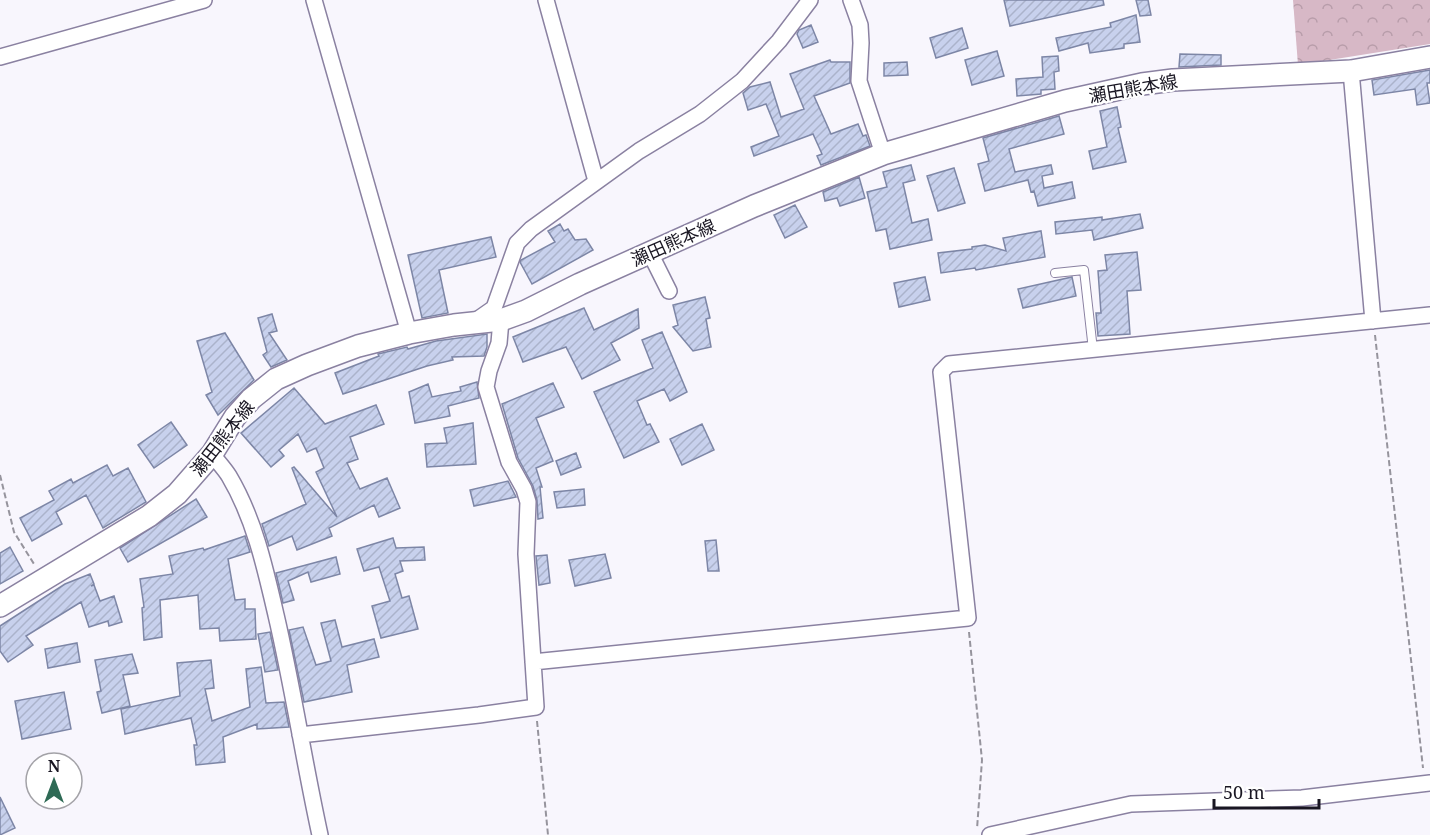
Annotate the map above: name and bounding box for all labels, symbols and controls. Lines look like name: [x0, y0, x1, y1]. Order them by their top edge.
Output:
street label: 瀬田熊本線: [1087, 68, 1179, 108]
street label: 瀬田熊本線: [627, 213, 719, 271]
street label: 瀬田熊本線: [185, 395, 259, 481]
north arrow: [24, 751, 84, 811]
text: N: [48, 755, 61, 777]
scale bar: [1214, 772, 1319, 810]
text: 50 m: [1223, 780, 1265, 804]

